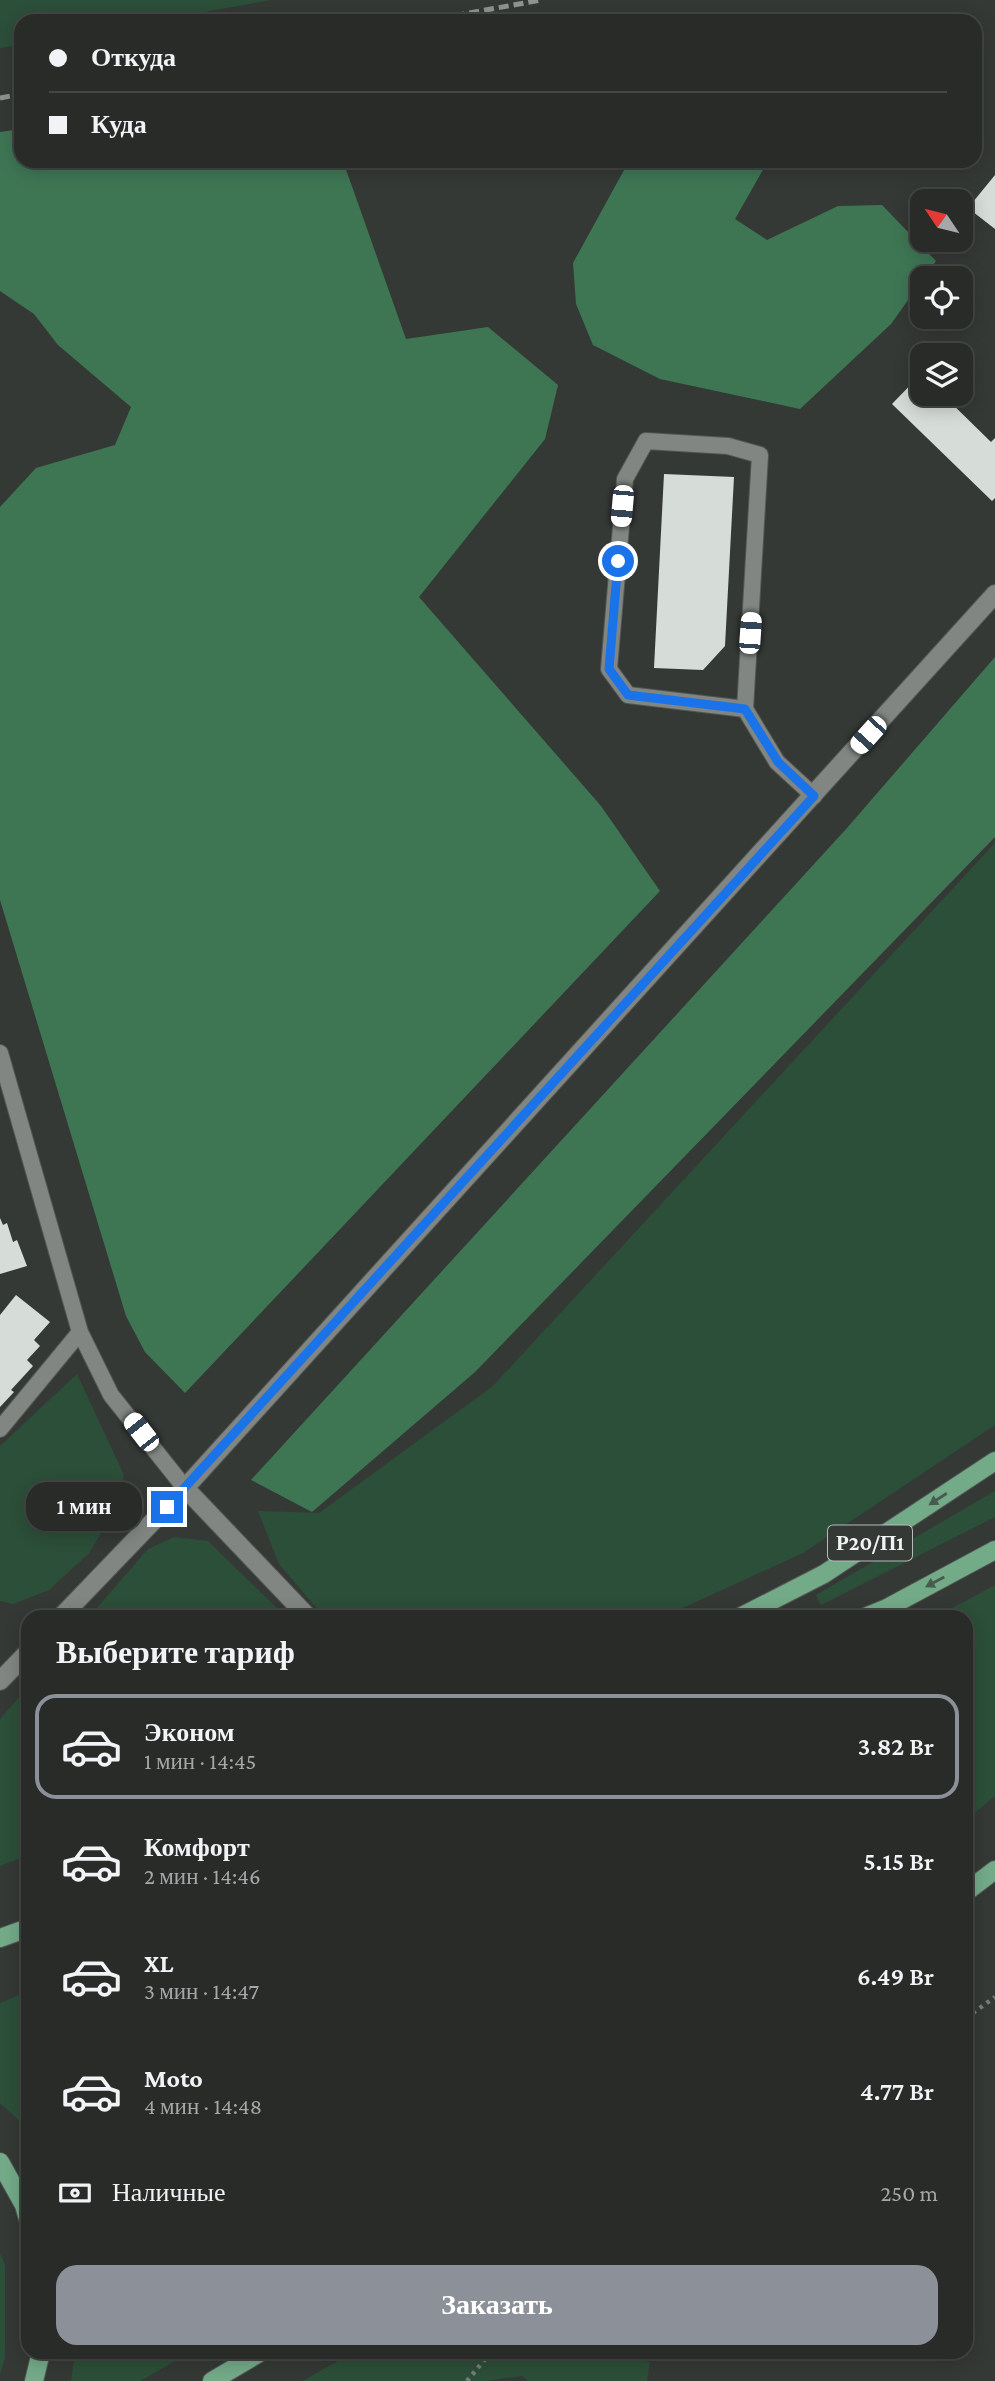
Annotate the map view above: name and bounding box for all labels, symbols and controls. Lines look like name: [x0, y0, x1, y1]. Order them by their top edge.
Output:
text: Откуда: [91, 43, 176, 72]
text: Куда: [91, 110, 147, 139]
north arrow: [910, 189, 973, 252]
map controls: [910, 189, 973, 406]
button: locate: [910, 266, 973, 329]
button: layers: [910, 343, 973, 406]
car: [610, 484, 635, 528]
route start: [602, 545, 634, 577]
car: [739, 611, 762, 655]
car: [847, 712, 890, 758]
car: [120, 1409, 163, 1455]
callout: 1 мин: [27, 1482, 142, 1532]
route end: [151, 1491, 183, 1523]
one-way arrow: [928, 1492, 948, 1505]
text: 1 мин: [57, 1493, 111, 1519]
road number: Р20/П1: [828, 1526, 912, 1560]
one-way arrow: [925, 1576, 945, 1588]
text: Выберите тариф: [56, 1634, 295, 1670]
icon: car: [60, 1715, 123, 1778]
text: Эконом: [144, 1718, 234, 1747]
text: 3.82 Br: [858, 1732, 934, 1761]
text: 1 мин · 14:45: [144, 1748, 256, 1774]
icon: car: [60, 1830, 123, 1893]
text: Комфорт: [144, 1833, 250, 1862]
text: 5.15 Br: [863, 1847, 934, 1876]
text: 2 мин · 14:46: [144, 1863, 261, 1889]
icon: car: [60, 1945, 123, 2008]
text: XL: [144, 1949, 173, 1978]
text: 6.49 Br: [857, 1962, 934, 1991]
text: 3 мин · 14:47: [144, 1978, 259, 2004]
icon: car: [60, 2060, 123, 2123]
text: Moto: [144, 2064, 203, 2093]
text: 4.77 Br: [860, 2077, 934, 2106]
text: 4 мин · 14:48: [144, 2093, 262, 2119]
icon: cash: [56, 2174, 94, 2212]
text: Наличные: [112, 2178, 225, 2207]
text: 250 m: [880, 2180, 938, 2206]
button: Заказать: [56, 2265, 938, 2345]

